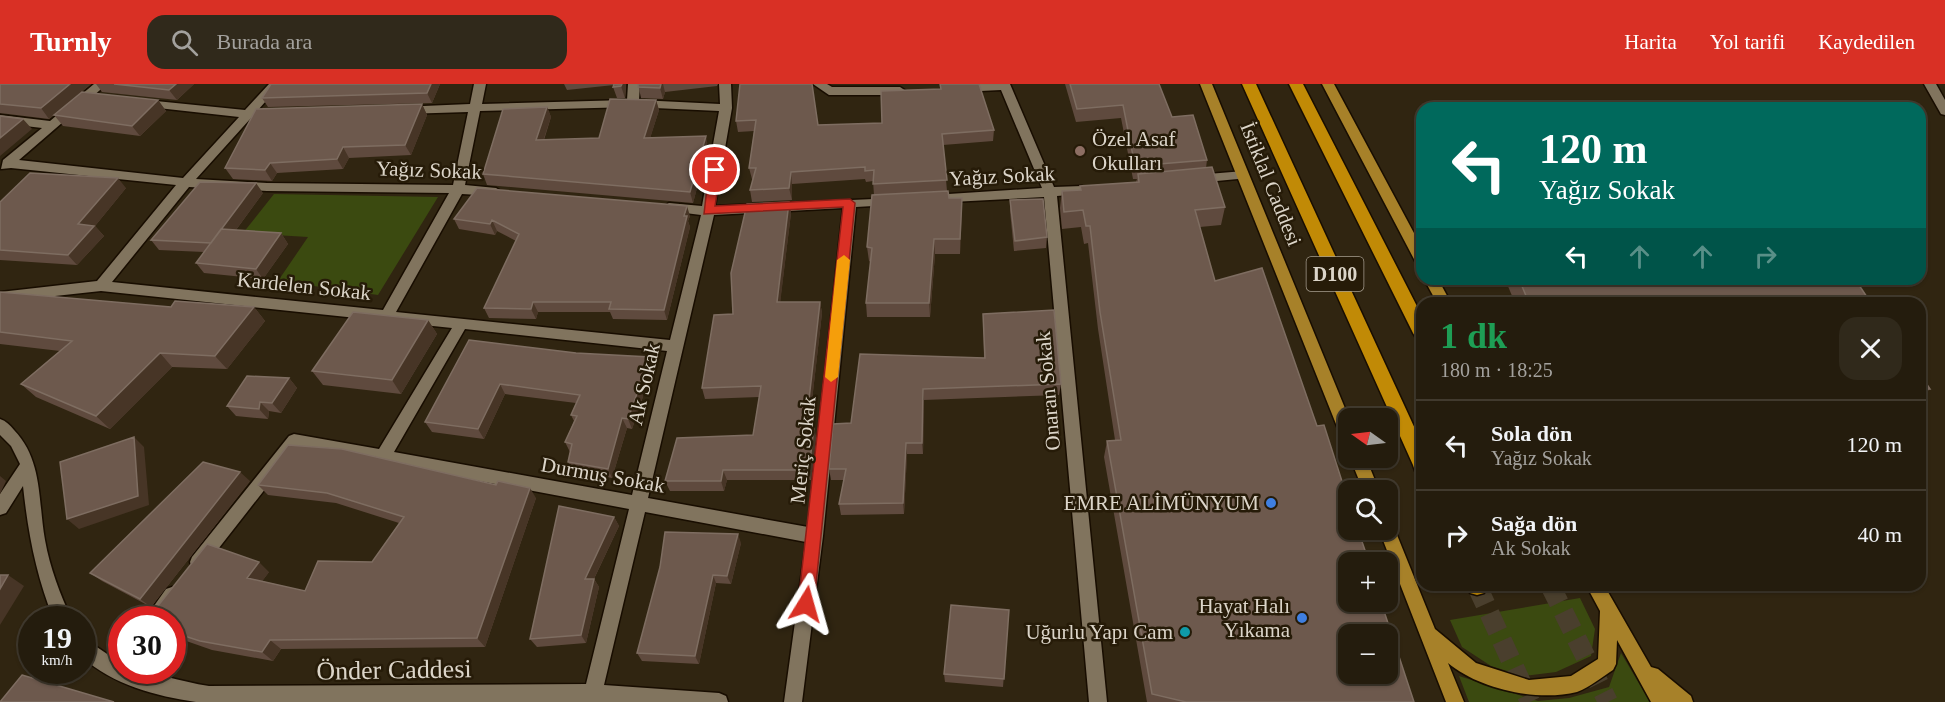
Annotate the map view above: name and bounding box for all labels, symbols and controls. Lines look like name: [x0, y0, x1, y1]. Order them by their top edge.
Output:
search box: [147, 15, 567, 69]
text: Turnly: [30, 26, 111, 57]
icon: search: [168, 26, 201, 59]
text: Burada ara: [216, 29, 312, 54]
text: Harita: [1624, 30, 1677, 54]
text: Yol tarifi: [1710, 30, 1785, 54]
text: Kaydedilen: [1818, 30, 1915, 54]
street label: İstiklal Caddesi: [1235, 119, 1307, 249]
icon: left: [1440, 126, 1518, 204]
text: 120 m: [1539, 126, 1648, 172]
place label: Özel Asaf Okulları: [1092, 127, 1175, 175]
pin: [689, 144, 740, 195]
marker: Özel Asaf Okulları: [1073, 144, 1087, 158]
icon: arrive: [698, 153, 731, 186]
street label: Yağız Sokak: [376, 156, 483, 184]
street label: Yağız Sokak: [949, 161, 1056, 191]
text: Yağız Sokak: [1539, 175, 1675, 205]
icon: left: [1560, 240, 1593, 273]
icon: ahead: [1623, 240, 1656, 273]
icon: ahead: [1686, 240, 1719, 273]
icon: right: [1749, 240, 1782, 273]
road number: D100: [1306, 257, 1364, 291]
street label: Kardelen Sokak: [236, 267, 373, 305]
text: 1 dk: [1440, 316, 1507, 356]
button: close: [1839, 317, 1902, 380]
street label: Onaran Sokak: [1031, 330, 1065, 452]
street label: Ak Sokak: [623, 340, 665, 427]
text: 180 m · 18:25: [1440, 359, 1553, 381]
street label: Meriç Sokak: [785, 395, 821, 505]
north arrow: [1338, 408, 1398, 468]
map controls: [1338, 408, 1398, 684]
text: Sola dön: [1491, 421, 1572, 446]
icon: left: [1440, 429, 1473, 462]
text: 120 m: [1846, 432, 1902, 457]
text: Yağız Sokak: [1491, 447, 1592, 469]
street label: Durmuş Sokak: [539, 452, 667, 498]
button: search: [1338, 480, 1398, 540]
place label: EMRE ALİMÜNYUM: [1064, 491, 1259, 515]
marker: EMRE ALİMÜNYUM: [1264, 496, 1278, 510]
text: Sağa dön: [1491, 511, 1577, 536]
icon: right: [1440, 519, 1473, 552]
text: 40 m: [1857, 522, 1902, 547]
text: Ak Sokak: [1491, 537, 1570, 559]
button: +: [1338, 552, 1398, 612]
position arrow: [774, 572, 838, 636]
place label: Hayat Halı Yıkama: [1198, 594, 1291, 642]
speed limit sign: 30: [108, 606, 186, 684]
marker: Hayat Halı Yıkama: [1295, 611, 1309, 625]
place label: Uğurlu Yapı Cam: [1025, 620, 1173, 644]
text: 19: [42, 621, 72, 654]
button: −: [1338, 624, 1398, 684]
marker: Uğurlu Yapı Cam: [1178, 625, 1192, 639]
text: km/h: [42, 652, 72, 668]
street label: Önder Caddesi: [316, 654, 472, 686]

